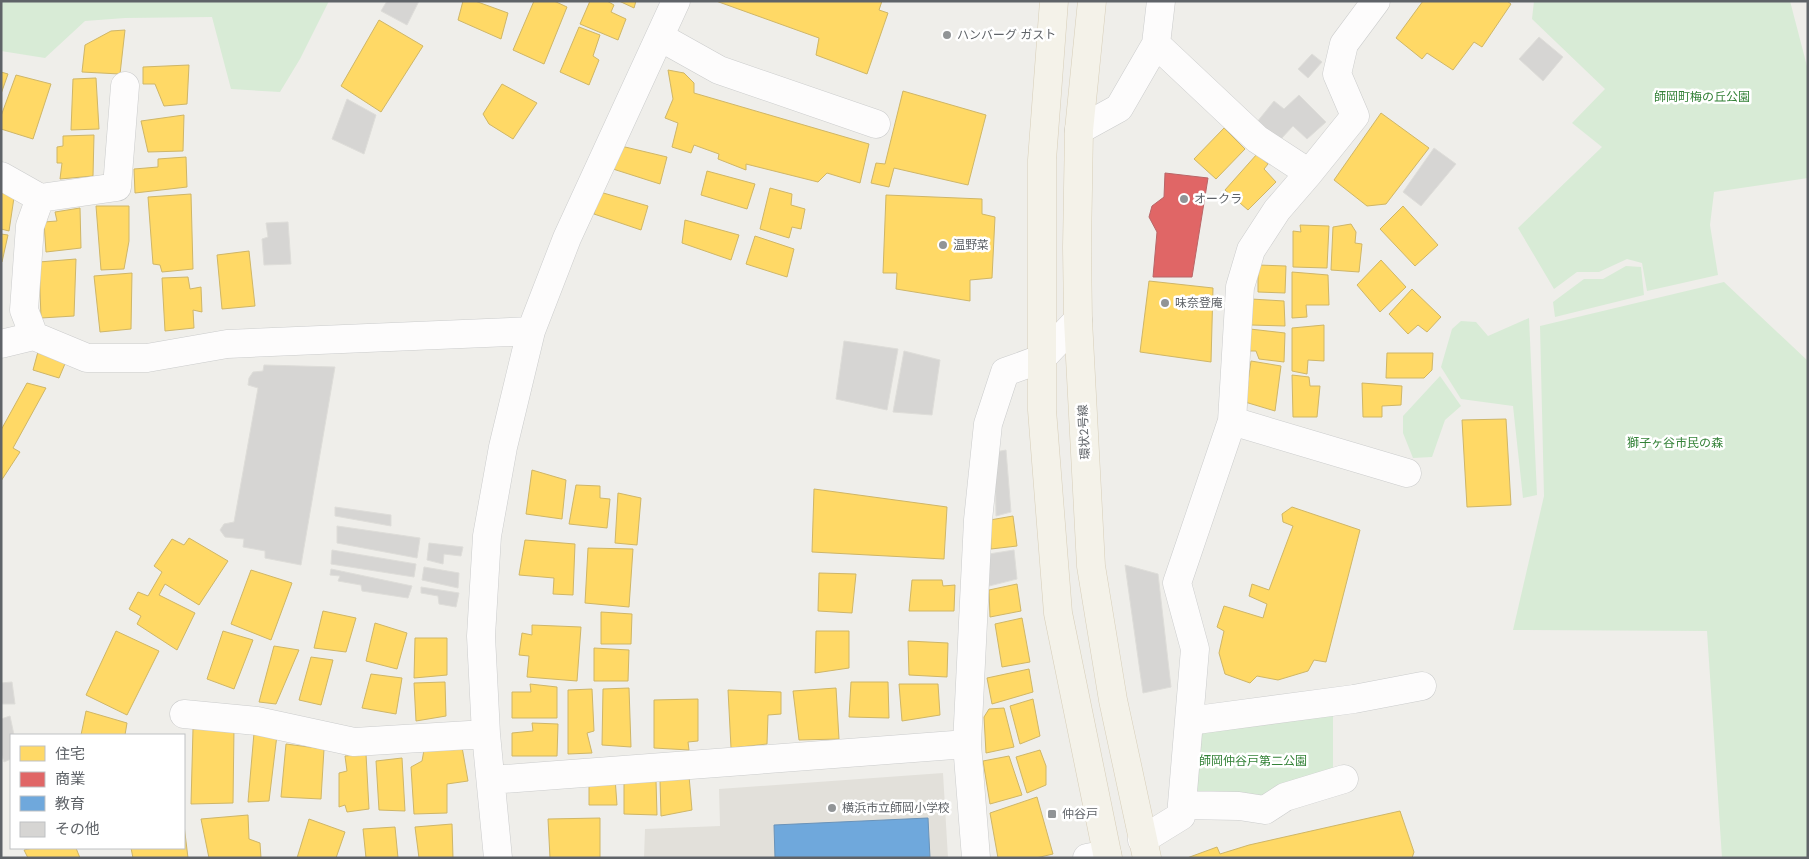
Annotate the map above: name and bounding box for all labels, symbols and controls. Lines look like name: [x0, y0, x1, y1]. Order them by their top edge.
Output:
place label: ハンバーグ ガスト: [957, 27, 1056, 43]
marker: ハンバーグ ガスト: [941, 29, 953, 41]
park label: 師岡町梅の丘公園: [1654, 89, 1750, 105]
place label: オークラ: [1194, 191, 1242, 207]
marker: オークラ: [1178, 193, 1190, 205]
place label: 温野菜: [953, 237, 989, 253]
marker: 温野菜: [937, 239, 949, 251]
place label: 味奈登庵: [1175, 295, 1223, 311]
marker: 味奈登庵: [1159, 297, 1171, 309]
street label: 環状2号線: [1075, 404, 1093, 460]
park label: 獅子ヶ谷市民の森: [1627, 435, 1723, 451]
legend: [10, 734, 185, 849]
text: 住宅: [55, 744, 85, 764]
park label: 師岡仲谷戸第二公園: [1199, 753, 1307, 769]
text: 商業: [55, 769, 85, 789]
text: 教育: [55, 794, 85, 814]
place label: 横浜市立師岡小学校: [842, 800, 950, 816]
marker: 横浜市立師岡小学校: [826, 802, 838, 814]
place label: 仲谷戸: [1062, 806, 1098, 822]
marker: 仲谷戸: [1046, 808, 1058, 820]
text: その他: [55, 819, 100, 839]

